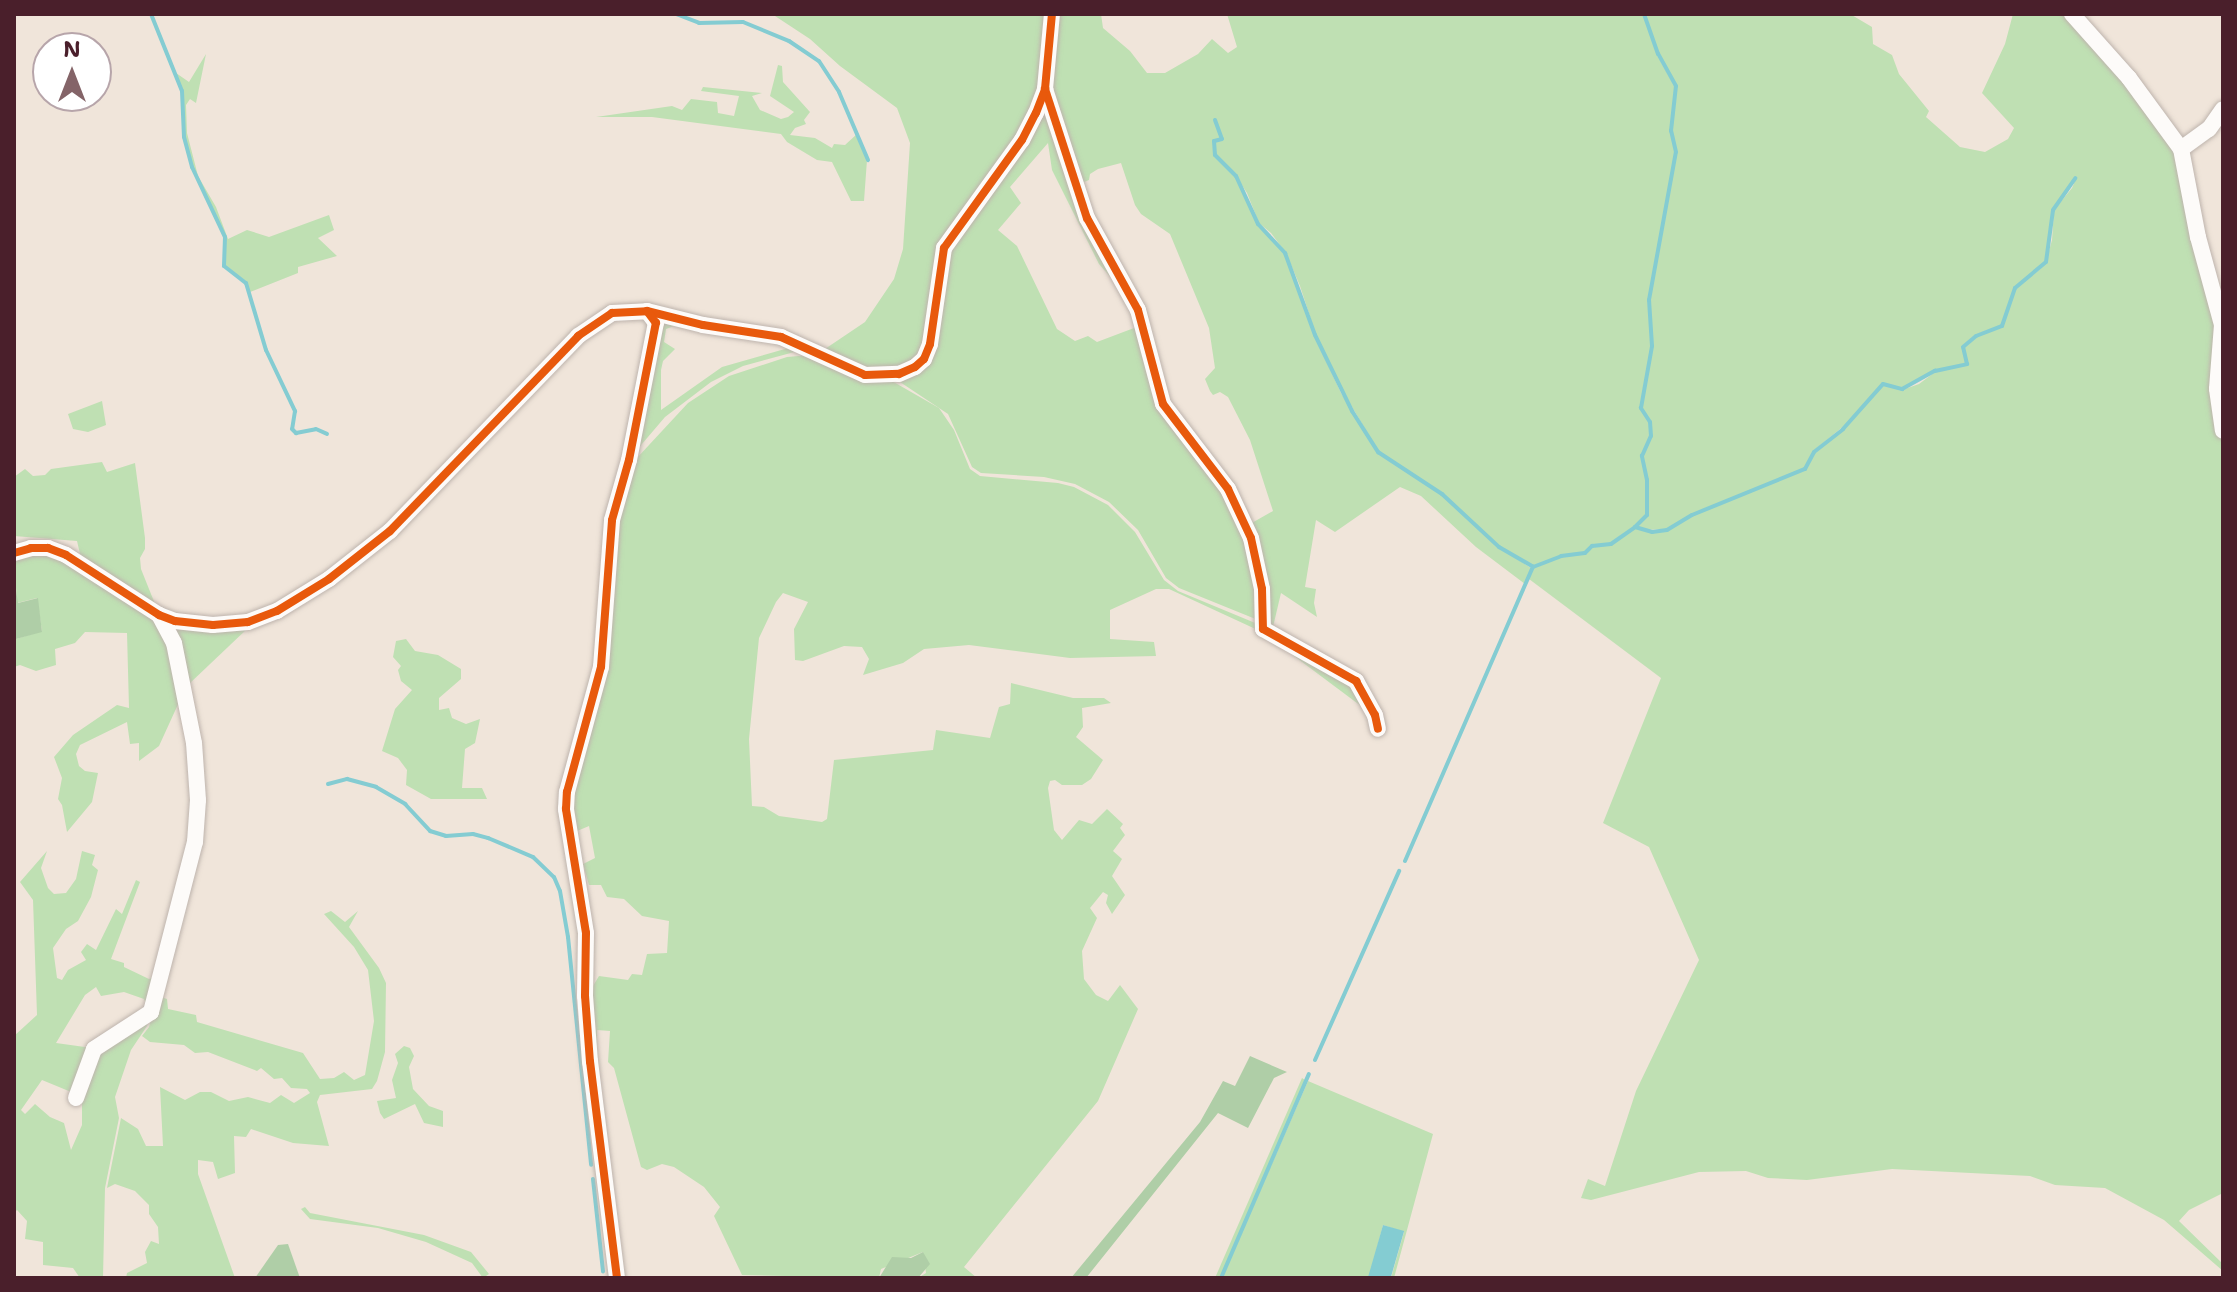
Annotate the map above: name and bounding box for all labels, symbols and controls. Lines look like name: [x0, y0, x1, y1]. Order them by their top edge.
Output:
north arrow: [32, 32, 112, 112]
text: N: [63, 35, 81, 64]

